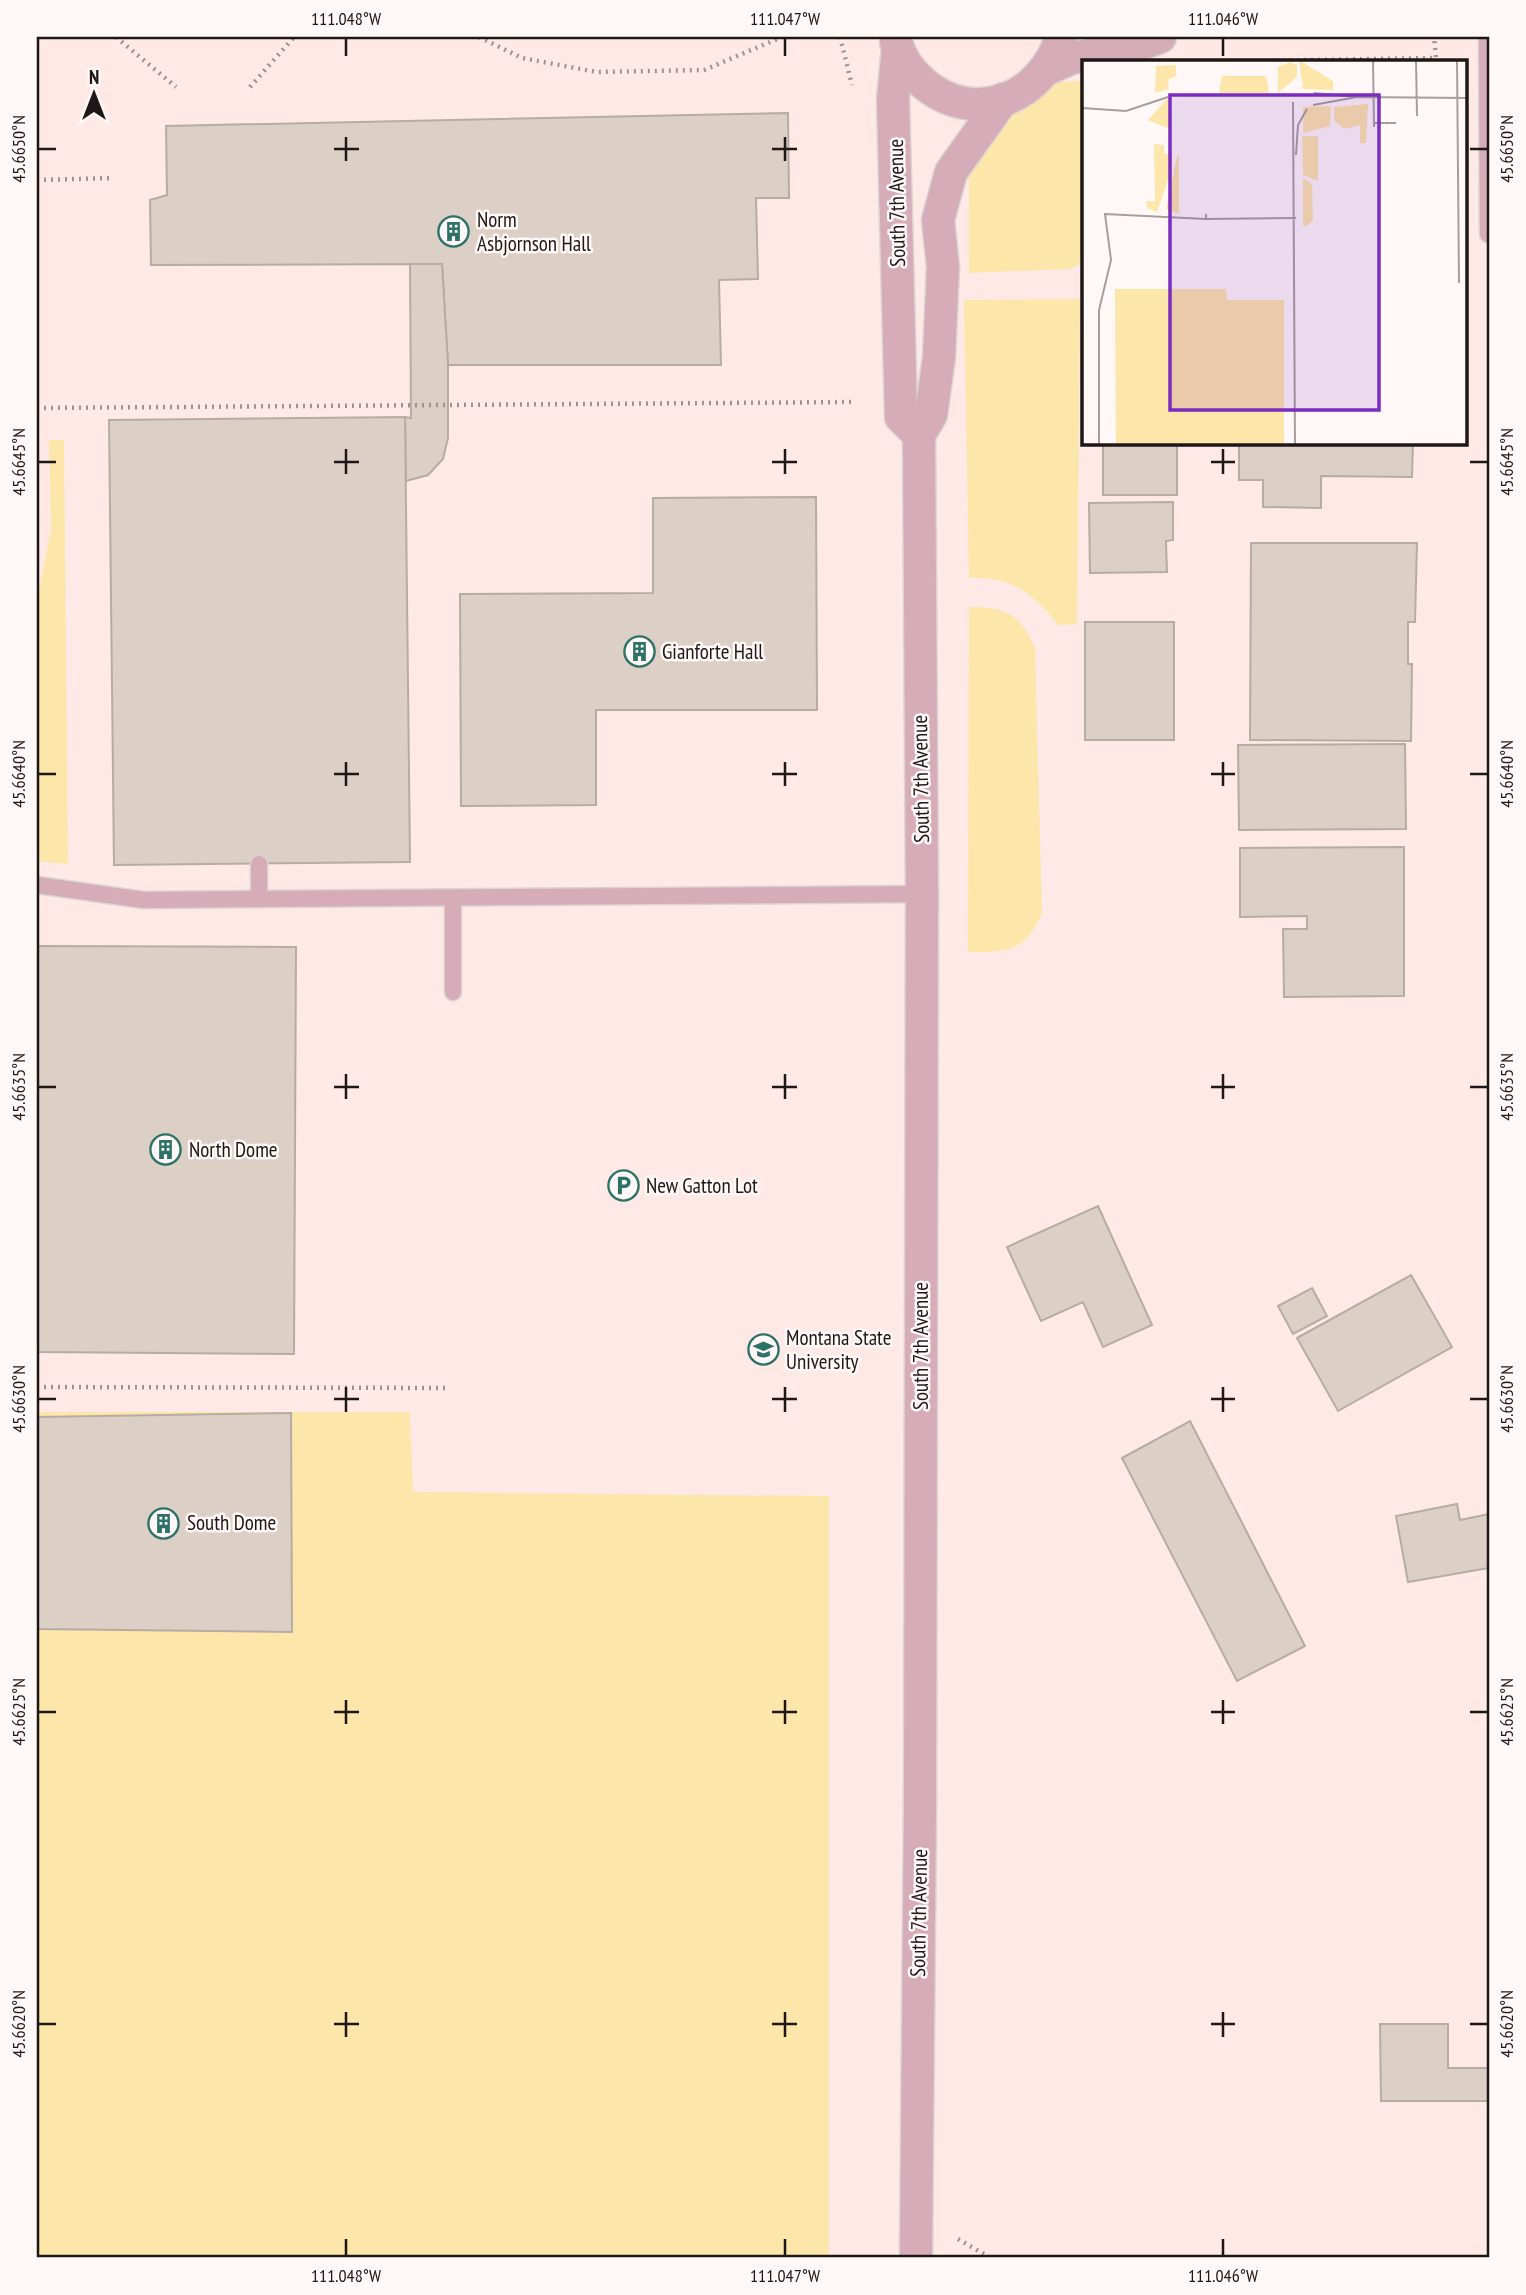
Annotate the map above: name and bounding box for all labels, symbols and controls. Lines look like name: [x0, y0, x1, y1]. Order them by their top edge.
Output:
text: 111.048°W: [311, 7, 381, 30]
text: 111.047°W: [750, 7, 820, 30]
text: 111.046°W: [1188, 7, 1258, 30]
north arrow: [60, 60, 130, 130]
inset map: [1082, 60, 1466, 444]
text: N: [89, 65, 99, 89]
text: 45.6650°N: [7, 115, 30, 183]
text: 45.6650°N: [1495, 115, 1518, 183]
street label: South 7th Avenue: [882, 139, 911, 267]
place label: Norm Asbjornson Hall: [477, 206, 591, 257]
building icon: Norm Asbjornson Hall: [437, 215, 471, 249]
text: 45.6645°N: [7, 428, 30, 496]
text: 45.6645°N: [1495, 428, 1518, 496]
building icon: Gianforte Hall: [622, 635, 656, 669]
place label: Gianforte Hall: [662, 638, 763, 665]
street label: South 7th Avenue: [906, 715, 935, 843]
text: 45.6640°N: [7, 740, 30, 808]
text: 45.6640°N: [1495, 740, 1518, 808]
text: 45.6635°N: [7, 1053, 30, 1121]
text: 45.6635°N: [1495, 1053, 1518, 1121]
building icon: North Dome: [149, 1133, 183, 1167]
place label: North Dome: [189, 1136, 278, 1163]
parking icon: New Gatton Lot: [606, 1169, 640, 1203]
place label: New Gatton Lot: [646, 1172, 758, 1199]
street label: South 7th Avenue: [907, 1282, 934, 1410]
place label: Montana State University: [786, 1324, 891, 1375]
school or university icon: Montana State University: [746, 1333, 780, 1367]
text: 45.6630°N: [7, 1365, 30, 1433]
text: 45.6630°N: [1495, 1365, 1518, 1433]
building icon: South Dome: [147, 1506, 181, 1540]
place label: South Dome: [187, 1509, 276, 1536]
text: 45.6625°N: [7, 1678, 30, 1746]
text: 45.6625°N: [1495, 1678, 1518, 1746]
street label: South 7th Avenue: [904, 1849, 933, 1977]
text: 45.6620°N: [7, 1990, 30, 2058]
text: 45.6620°N: [1495, 1990, 1518, 2058]
text: 111.048°W: [311, 2264, 381, 2287]
text: 111.047°W: [750, 2264, 820, 2287]
text: 111.046°W: [1188, 2264, 1258, 2287]

